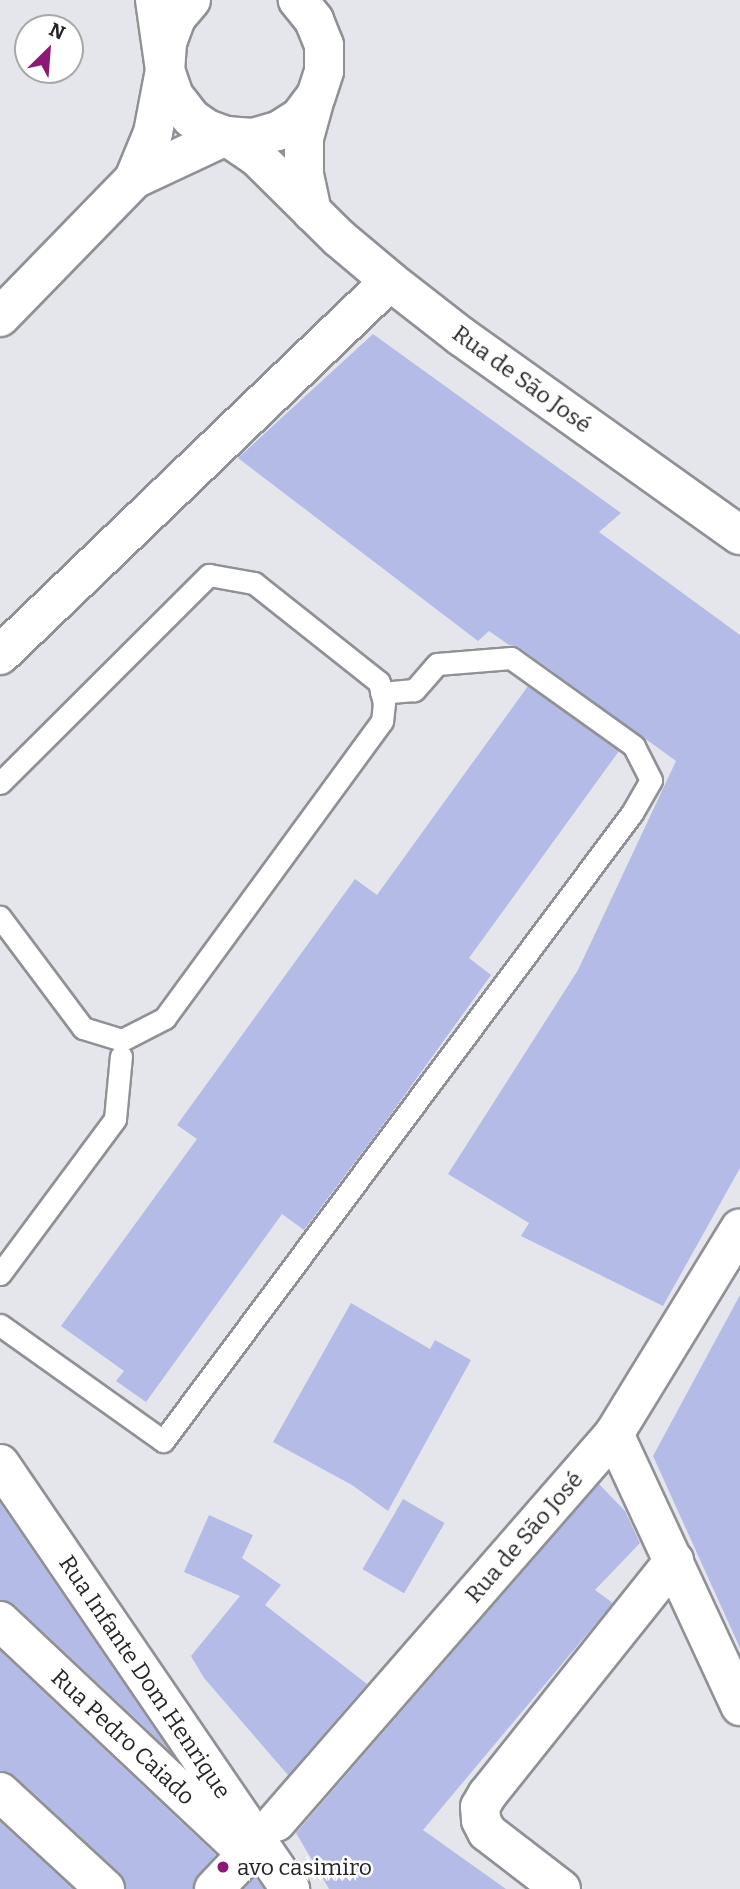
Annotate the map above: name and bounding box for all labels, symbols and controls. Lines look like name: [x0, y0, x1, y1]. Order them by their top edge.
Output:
north arrow: [14, 14, 84, 84]
text: N: [46, 18, 69, 45]
street label: Rua de São José: [447, 319, 597, 439]
street label: Rua de São José: [460, 1466, 588, 1608]
street label: Rua Infante Dom Henrique: [53, 1550, 237, 1804]
street label: Rua Pedro Caiado: [46, 1663, 200, 1811]
place label: avo casimiro: [237, 1853, 372, 1881]
marker: avo casimiro: [215, 1859, 231, 1875]

